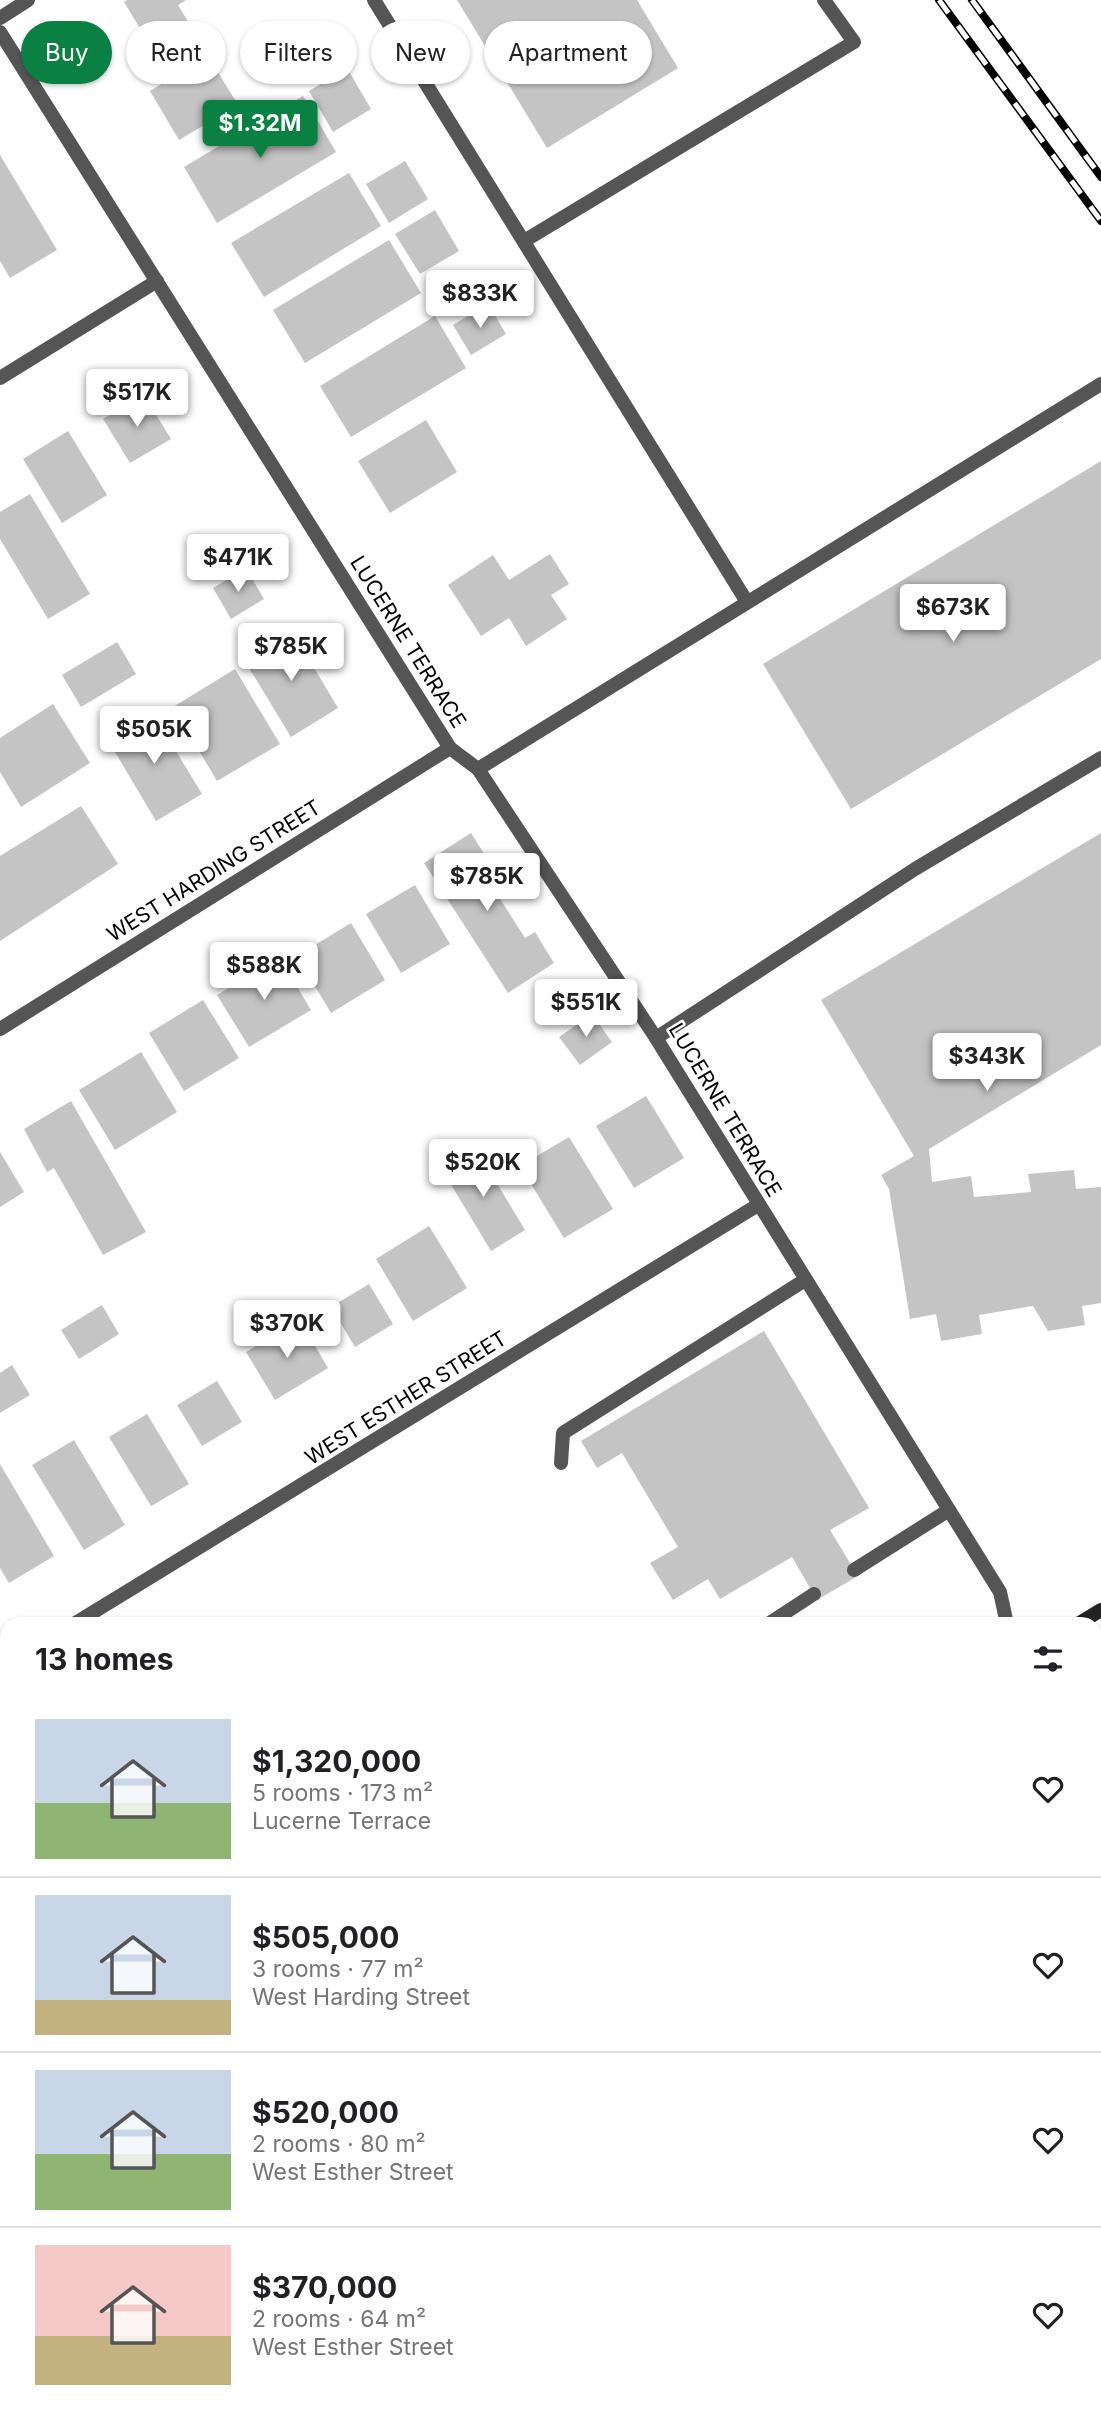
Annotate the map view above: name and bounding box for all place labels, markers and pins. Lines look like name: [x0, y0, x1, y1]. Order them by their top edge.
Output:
pin: $1.32M: [203, 100, 317, 160]
pin: $833K: [431, 270, 529, 330]
pin: $517K: [88, 370, 186, 429]
pin: $471K: [189, 534, 287, 594]
pin: $673K: [904, 584, 1002, 644]
pin: $785K: [242, 624, 340, 683]
pin: $505K: [105, 706, 203, 766]
pin: $785K: [438, 853, 536, 913]
pin: $588K: [215, 942, 313, 1002]
pin: $551K: [537, 979, 635, 1039]
pin: $343K: [938, 1034, 1036, 1093]
pin: $520K: [434, 1140, 532, 1199]
pin: $370K: [238, 1300, 336, 1360]

